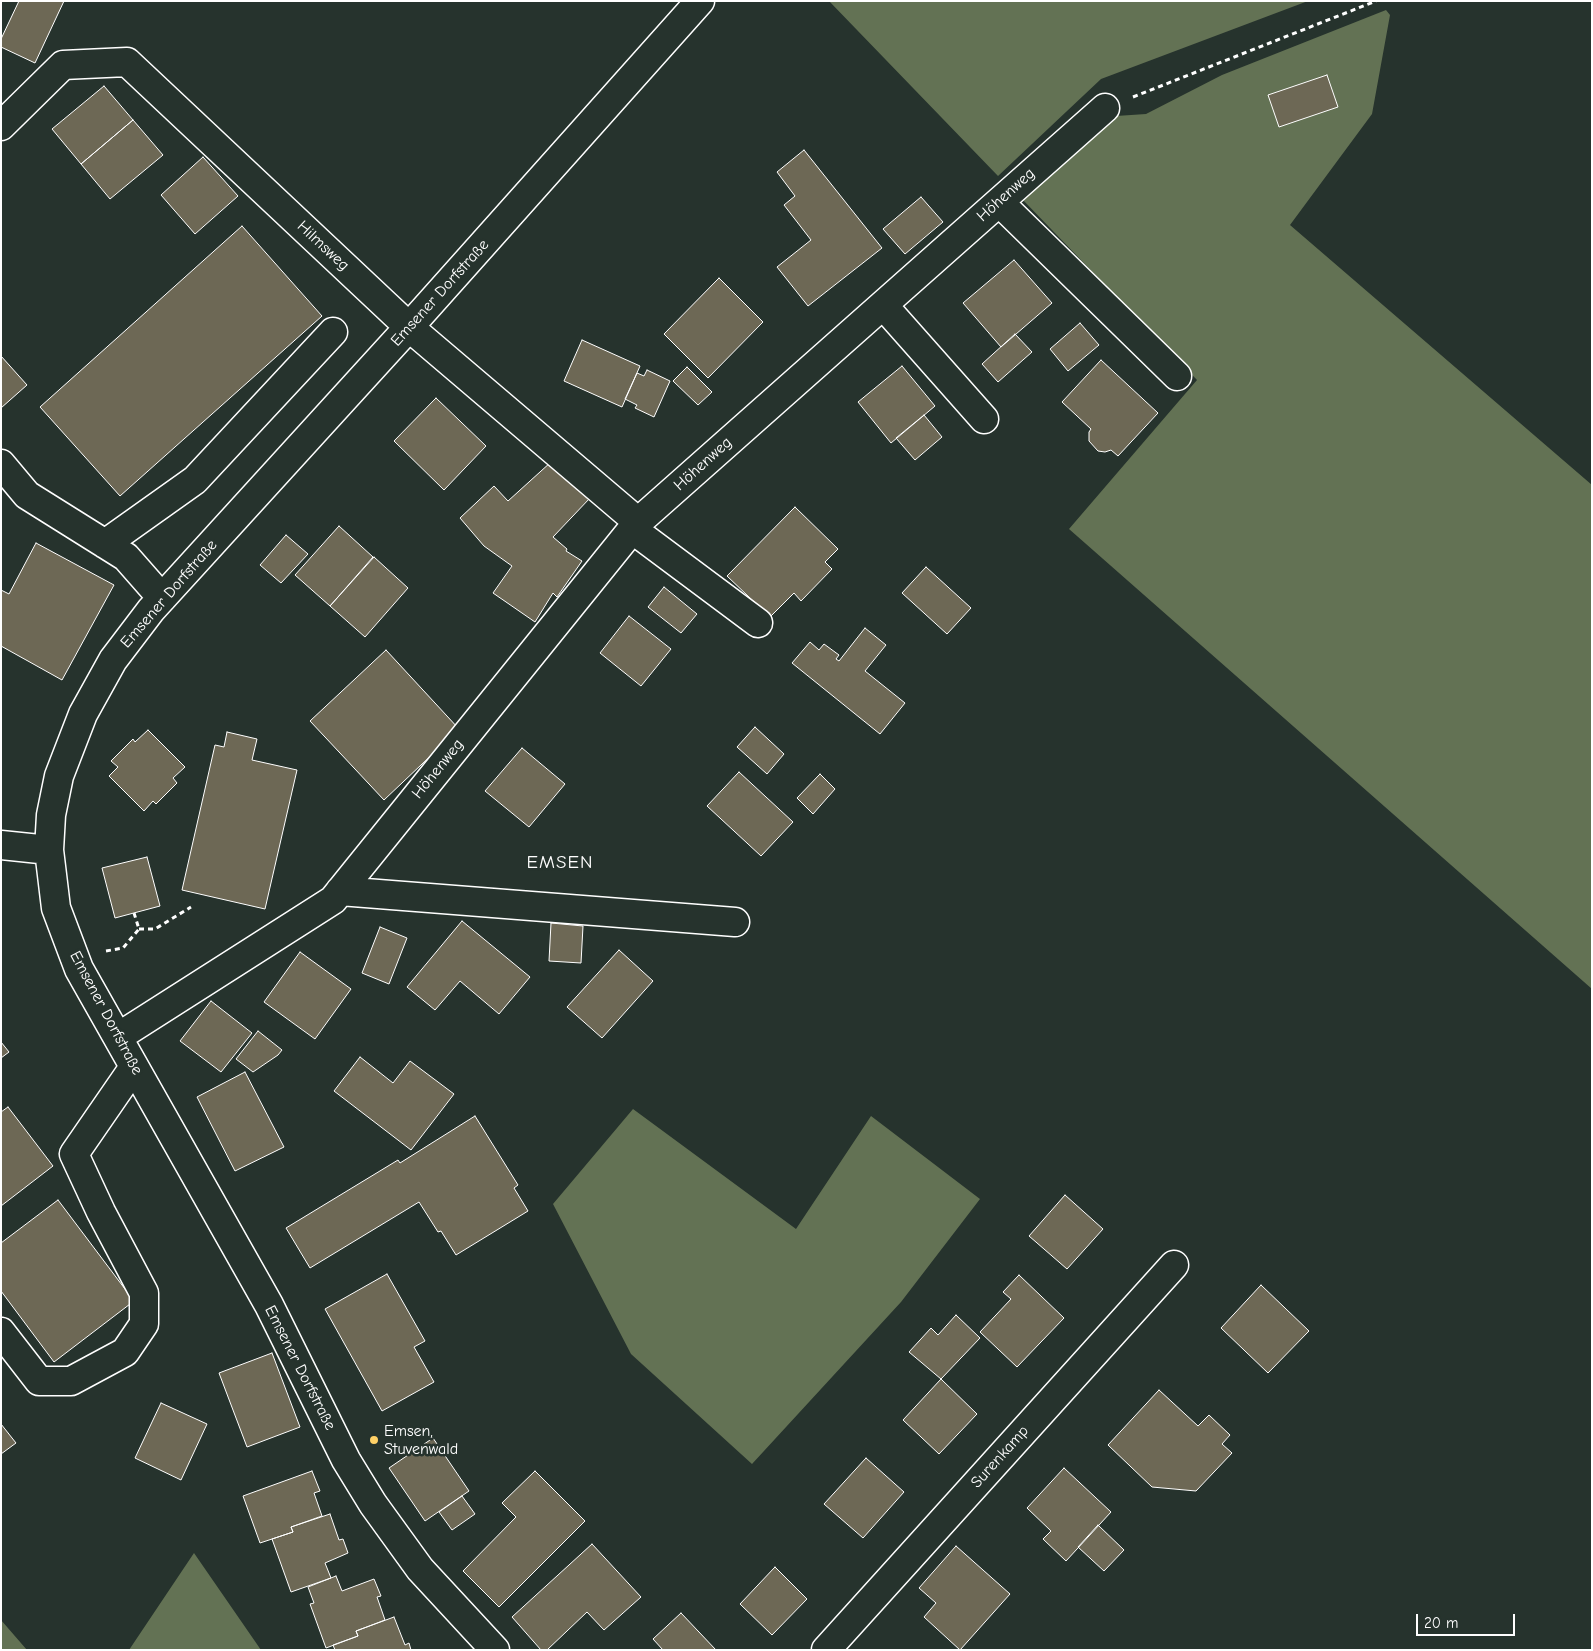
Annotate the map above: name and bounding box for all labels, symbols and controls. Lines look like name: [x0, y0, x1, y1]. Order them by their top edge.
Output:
street label: Höhenweg: [973, 164, 1039, 226]
street label: Hilmsweg: [293, 217, 353, 275]
street label: Emsener Dorfstraße: [387, 236, 493, 350]
street label: Höhenweg: [670, 433, 736, 495]
street label: Emsener Dorfstraße: [117, 536, 221, 652]
street label: Höhenweg: [408, 735, 468, 803]
district label: EMSEN: [526, 852, 594, 874]
street label: Emsener Dorfstraße: [65, 948, 147, 1078]
street label: Emsener Dorfstraße: [260, 1302, 340, 1434]
place label: Emsen, Stuvenwald: [384, 1421, 458, 1459]
street label: Surenkamp: [967, 1422, 1033, 1492]
marker: Emsen, Stuvenwald: [368, 1434, 380, 1446]
scale bar: [1418, 1604, 1517, 1636]
text: 20 m: [1424, 1614, 1458, 1632]

